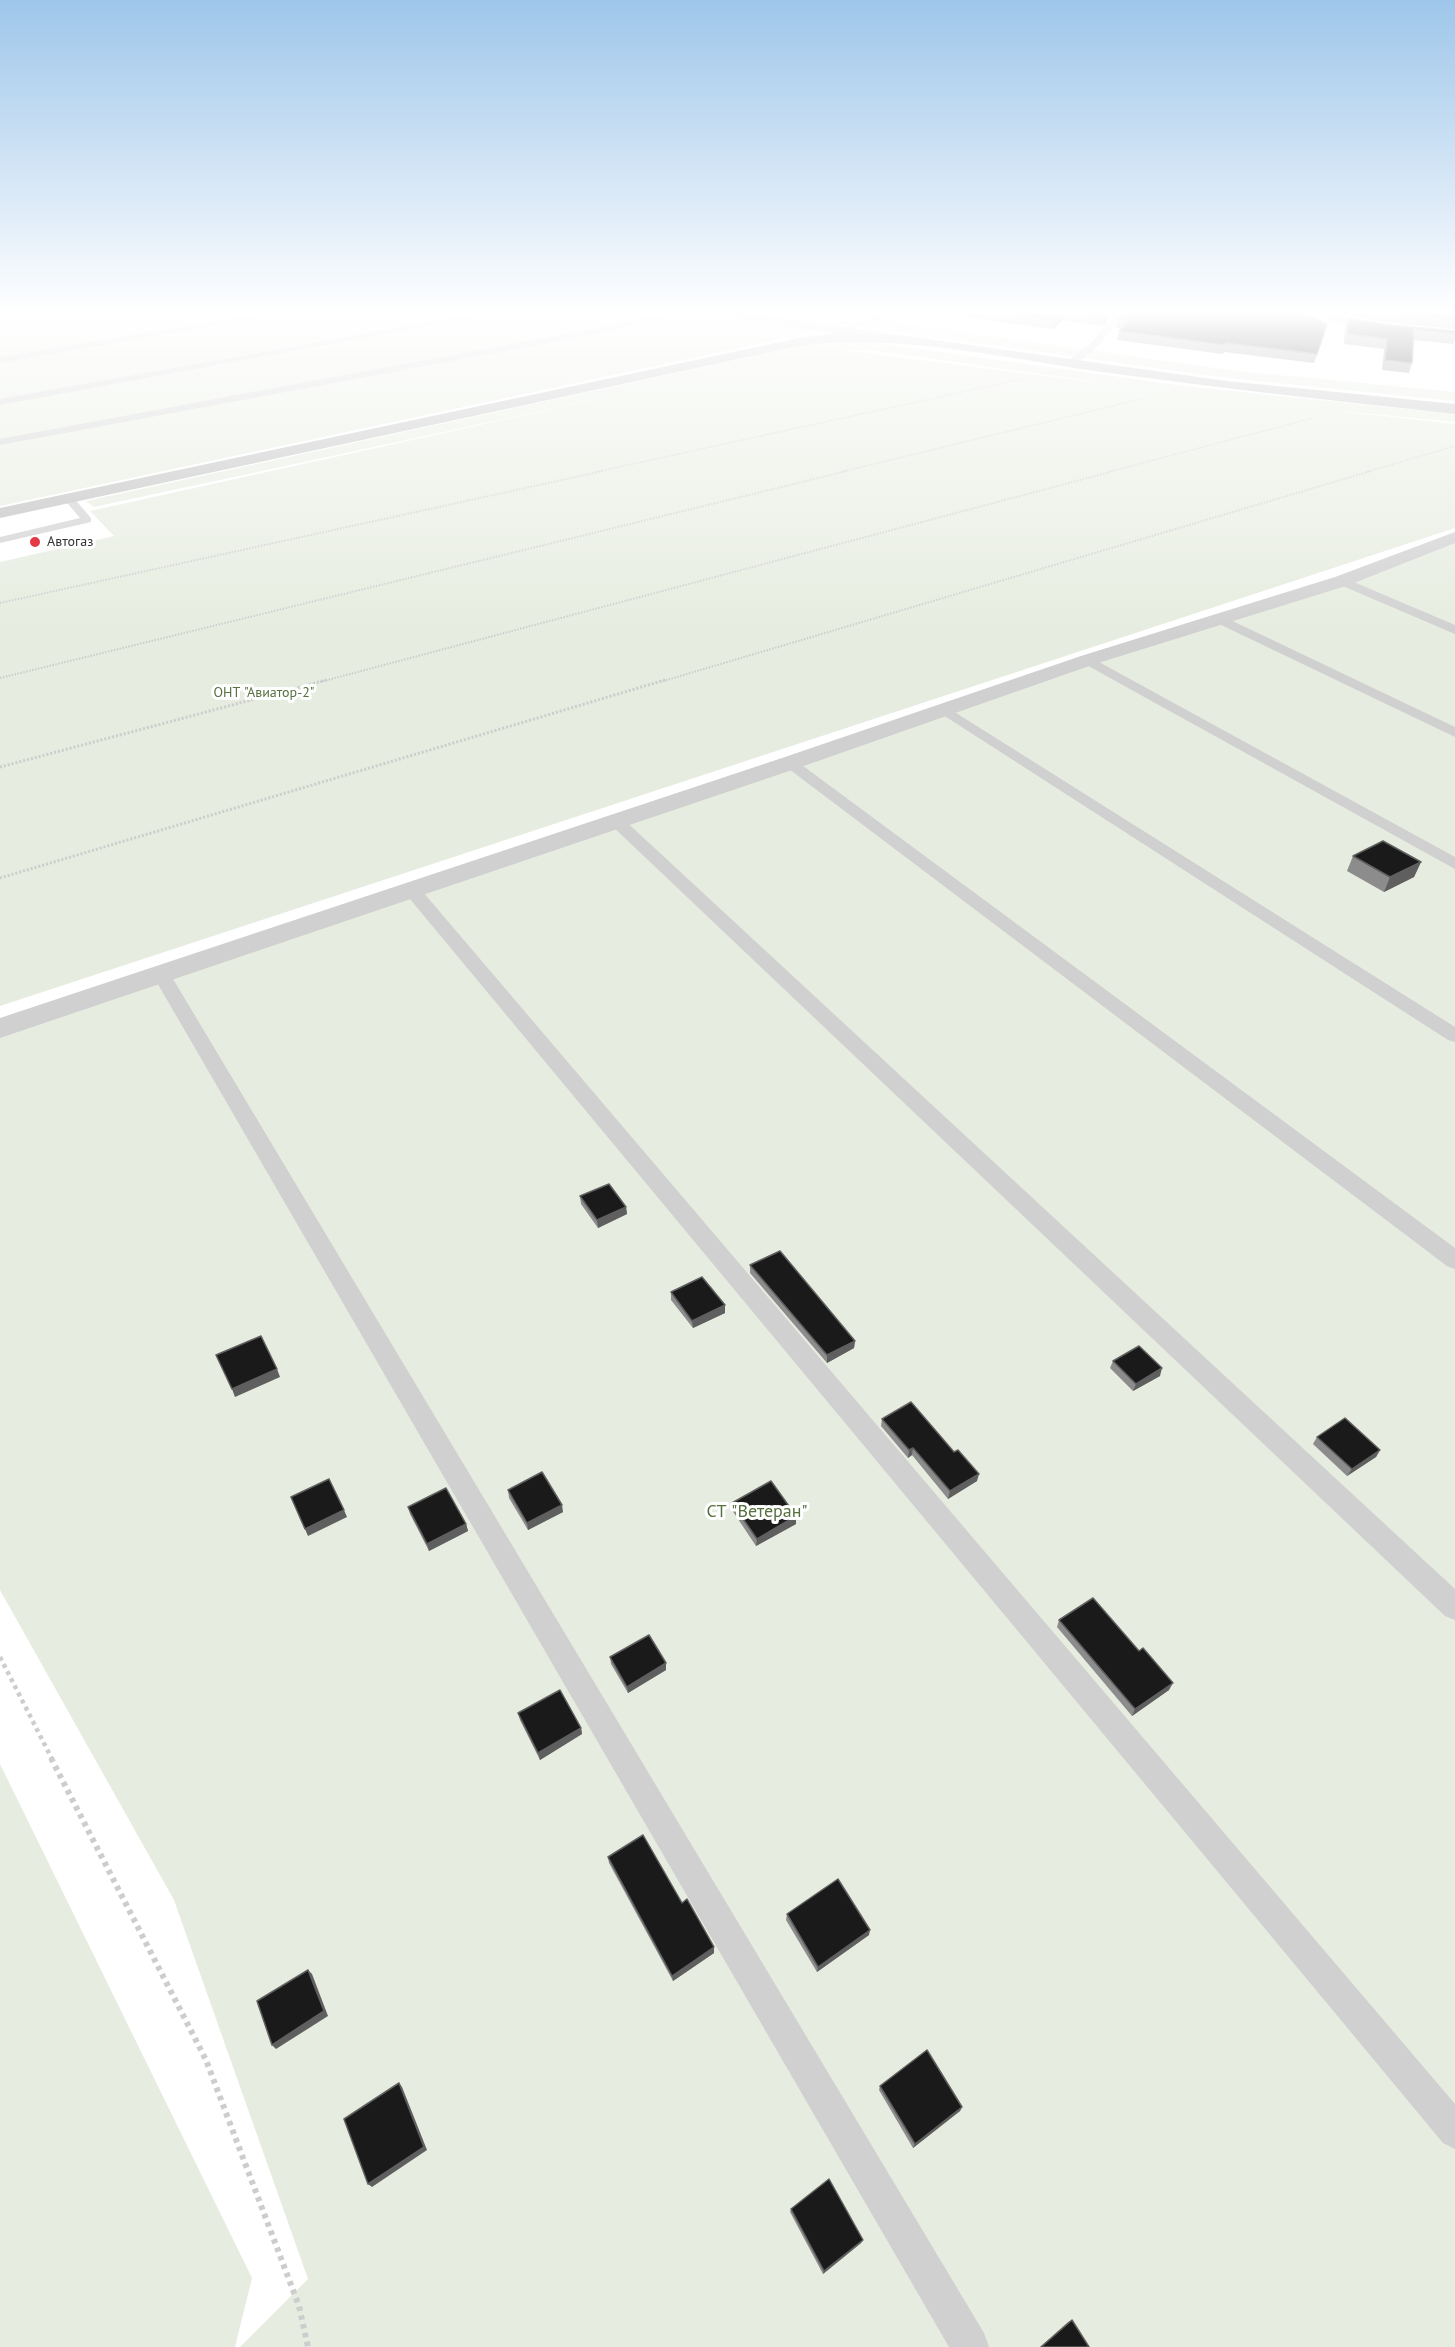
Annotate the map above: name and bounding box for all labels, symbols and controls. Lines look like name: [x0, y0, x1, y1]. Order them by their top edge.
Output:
place label: Автогаз: [47, 534, 93, 550]
marker: Автогаз: [28, 535, 42, 549]
park label: ОНТ "Авиатор-2": [213, 685, 315, 701]
park label: СТ "Ветеран": [707, 1501, 807, 1523]

